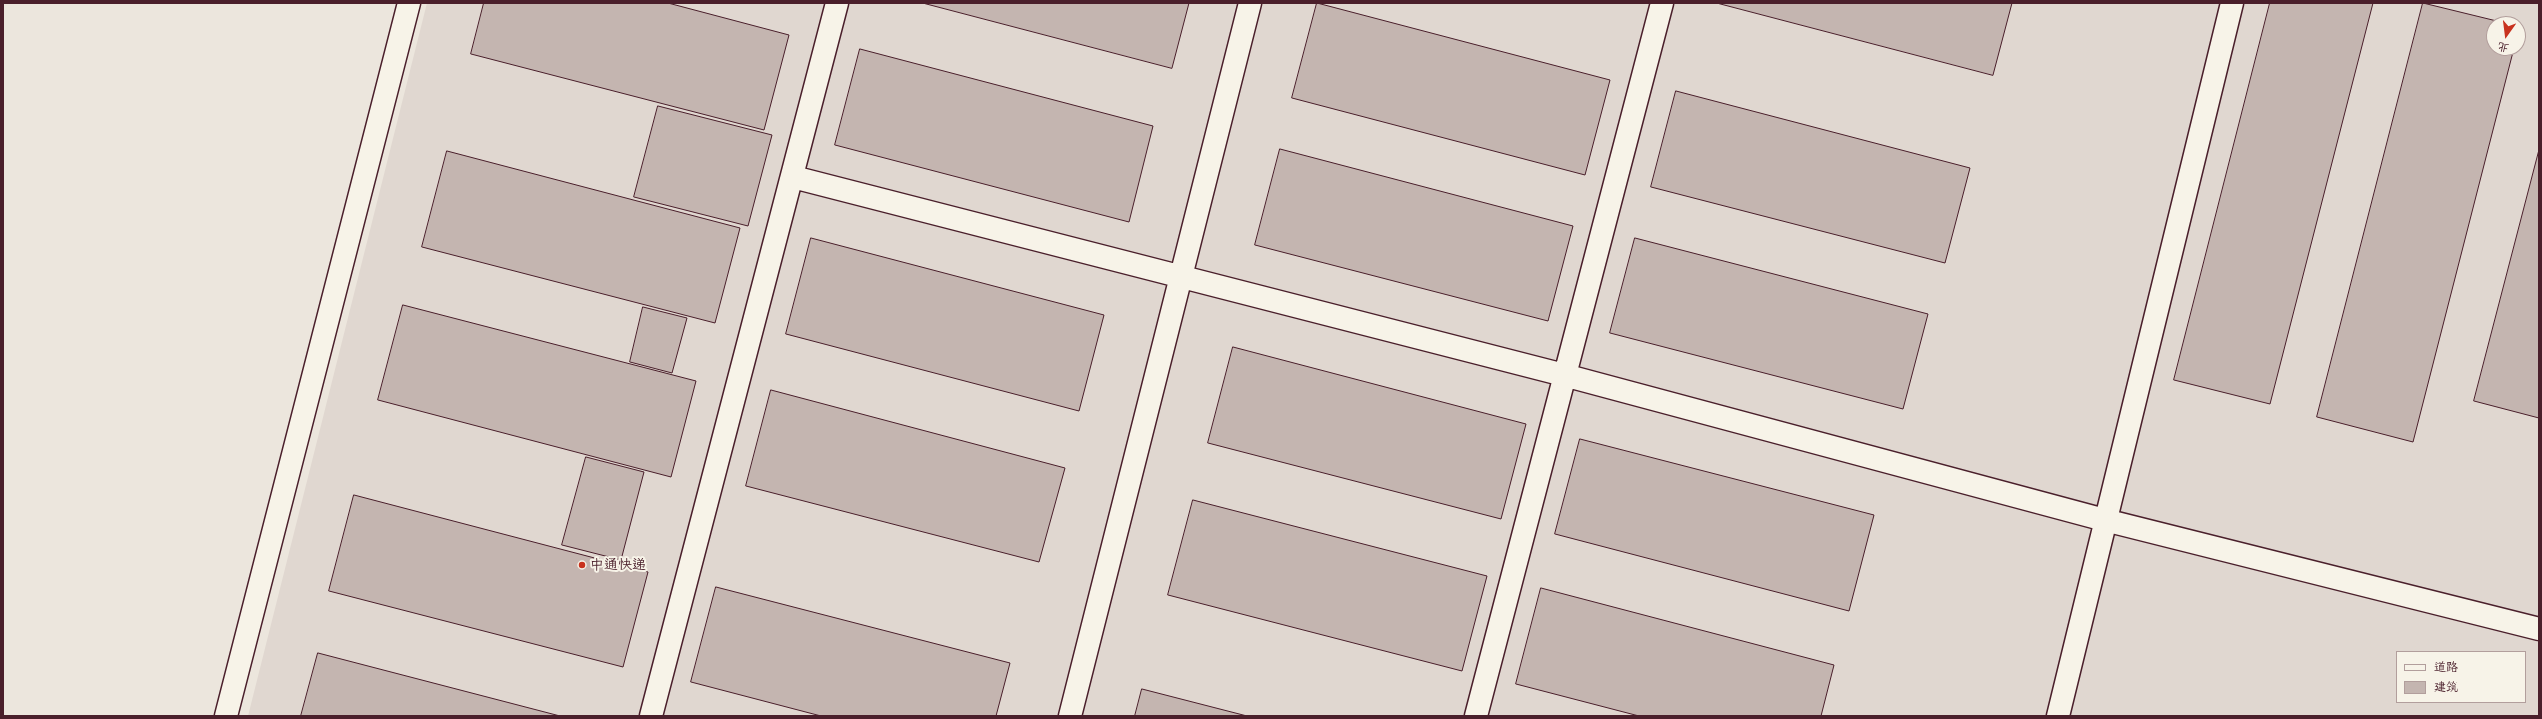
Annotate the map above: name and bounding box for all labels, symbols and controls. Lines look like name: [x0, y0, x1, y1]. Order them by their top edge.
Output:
north arrow: [2486, 16, 2526, 56]
text: 北: [2496, 40, 2510, 55]
place label: 中通快递: [590, 557, 646, 573]
marker: 中通快递: [577, 560, 587, 570]
legend: [2396, 651, 2526, 703]
text: 道路: [2434, 660, 2458, 675]
text: 建筑: [2434, 680, 2458, 695]

